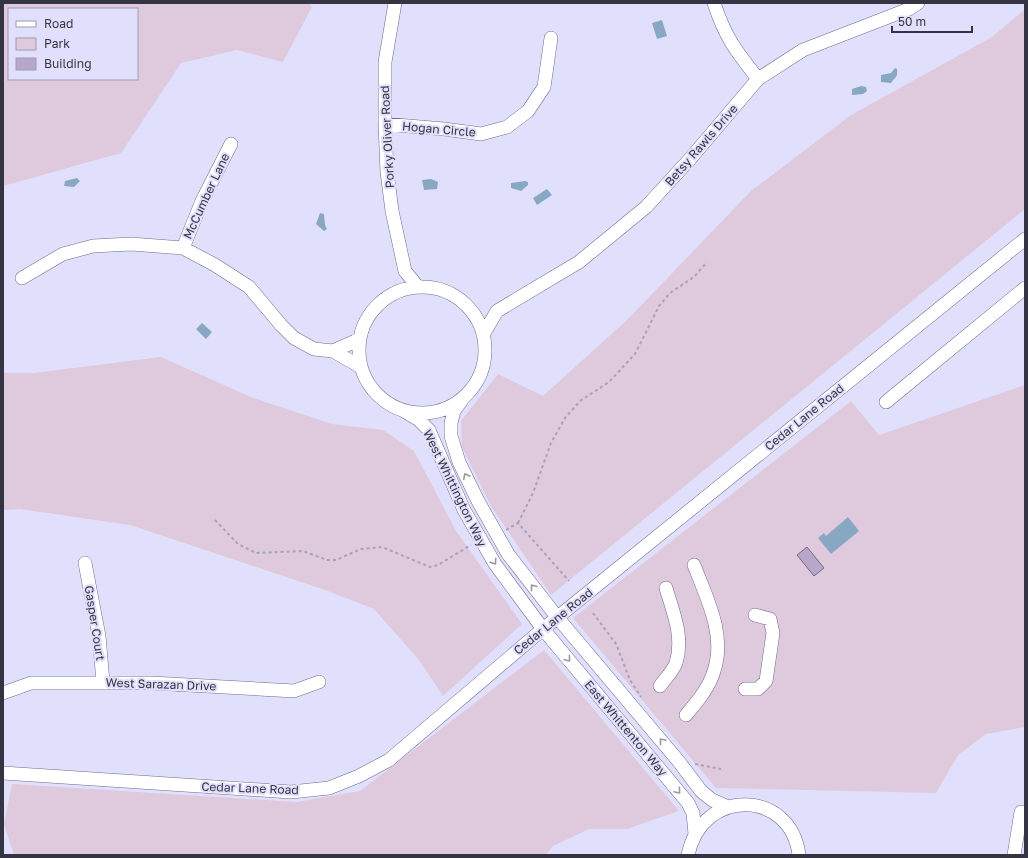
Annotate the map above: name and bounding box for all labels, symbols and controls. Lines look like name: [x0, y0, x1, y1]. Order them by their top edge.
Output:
legend: [8, 8, 138, 80]
scale bar: [892, 8, 972, 34]
text: 50 m: [898, 14, 926, 29]
text: Road: [44, 16, 73, 31]
text: Park: [44, 36, 70, 51]
text: Building: [44, 56, 92, 71]
street label: Porky Oliver Road: [377, 85, 397, 189]
street label: Betsy Rawls Drive: [661, 101, 741, 189]
street label: Hogan Circle: [401, 118, 477, 140]
street label: McCumber Lane: [180, 151, 232, 241]
street label: Cedar Lane Road: [761, 381, 847, 453]
street label: West Whittington Way: [420, 427, 490, 549]
one-way arrow: [463, 473, 471, 480]
one-way arrow: [489, 558, 496, 565]
street label: Gasper Court: [82, 584, 108, 662]
one-way arrow: [531, 584, 538, 591]
street label: Cedar Lane Road: [510, 585, 596, 657]
one-way arrow: [564, 654, 571, 661]
street label: West Sarazan Drive: [105, 675, 217, 693]
street label: East Whittenton Way: [581, 677, 671, 779]
one-way arrow: [659, 739, 666, 746]
street label: Cedar Lane Road: [201, 779, 299, 797]
one-way arrow: [674, 786, 681, 794]

